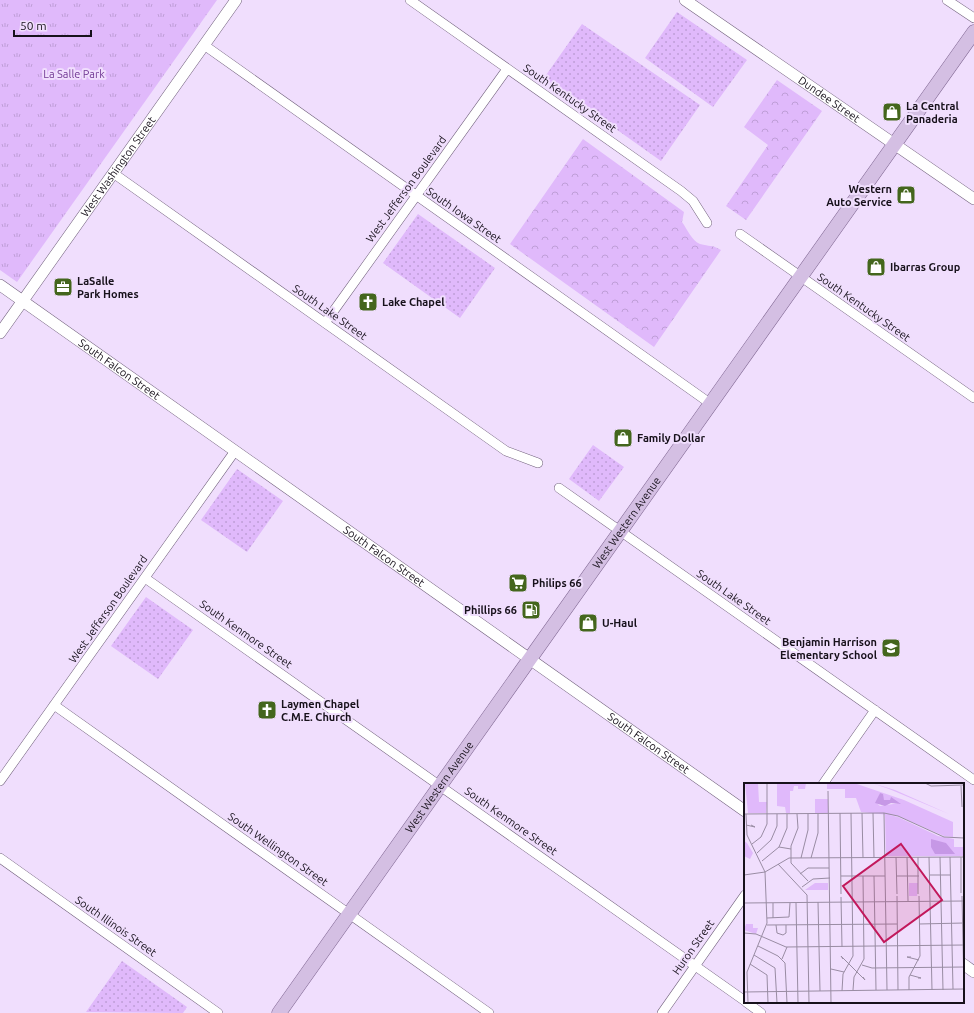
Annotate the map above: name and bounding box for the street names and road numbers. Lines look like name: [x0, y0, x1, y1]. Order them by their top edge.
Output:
street label: South Kentucky Street: [521, 61, 619, 135]
street label: Dundee Street: [796, 74, 863, 125]
street label: West Washington Street: [78, 114, 158, 219]
street label: West Jefferson Boulevard: [364, 134, 448, 244]
street label: South Iowa Street: [424, 185, 504, 246]
street label: South Kentucky Street: [815, 270, 913, 344]
street label: South Lake Street: [291, 282, 370, 342]
street label: South Falcon Street: [76, 336, 163, 402]
street label: West Western Avenue: [590, 475, 663, 571]
street label: South Falcon Street: [341, 523, 427, 589]
street label: West Jefferson Boulevard: [66, 553, 150, 665]
street label: South Lake Street: [695, 567, 774, 627]
street label: South Kenmore Street: [198, 598, 295, 671]
street label: South Falcon Street: [606, 710, 692, 776]
street label: West Western Avenue: [403, 739, 476, 835]
street label: South Kenmore Street: [463, 785, 560, 858]
street label: South Wellington Street: [226, 810, 331, 888]
street label: South Illinois Street: [73, 893, 159, 959]
street label: Huron Street: [670, 917, 717, 977]

